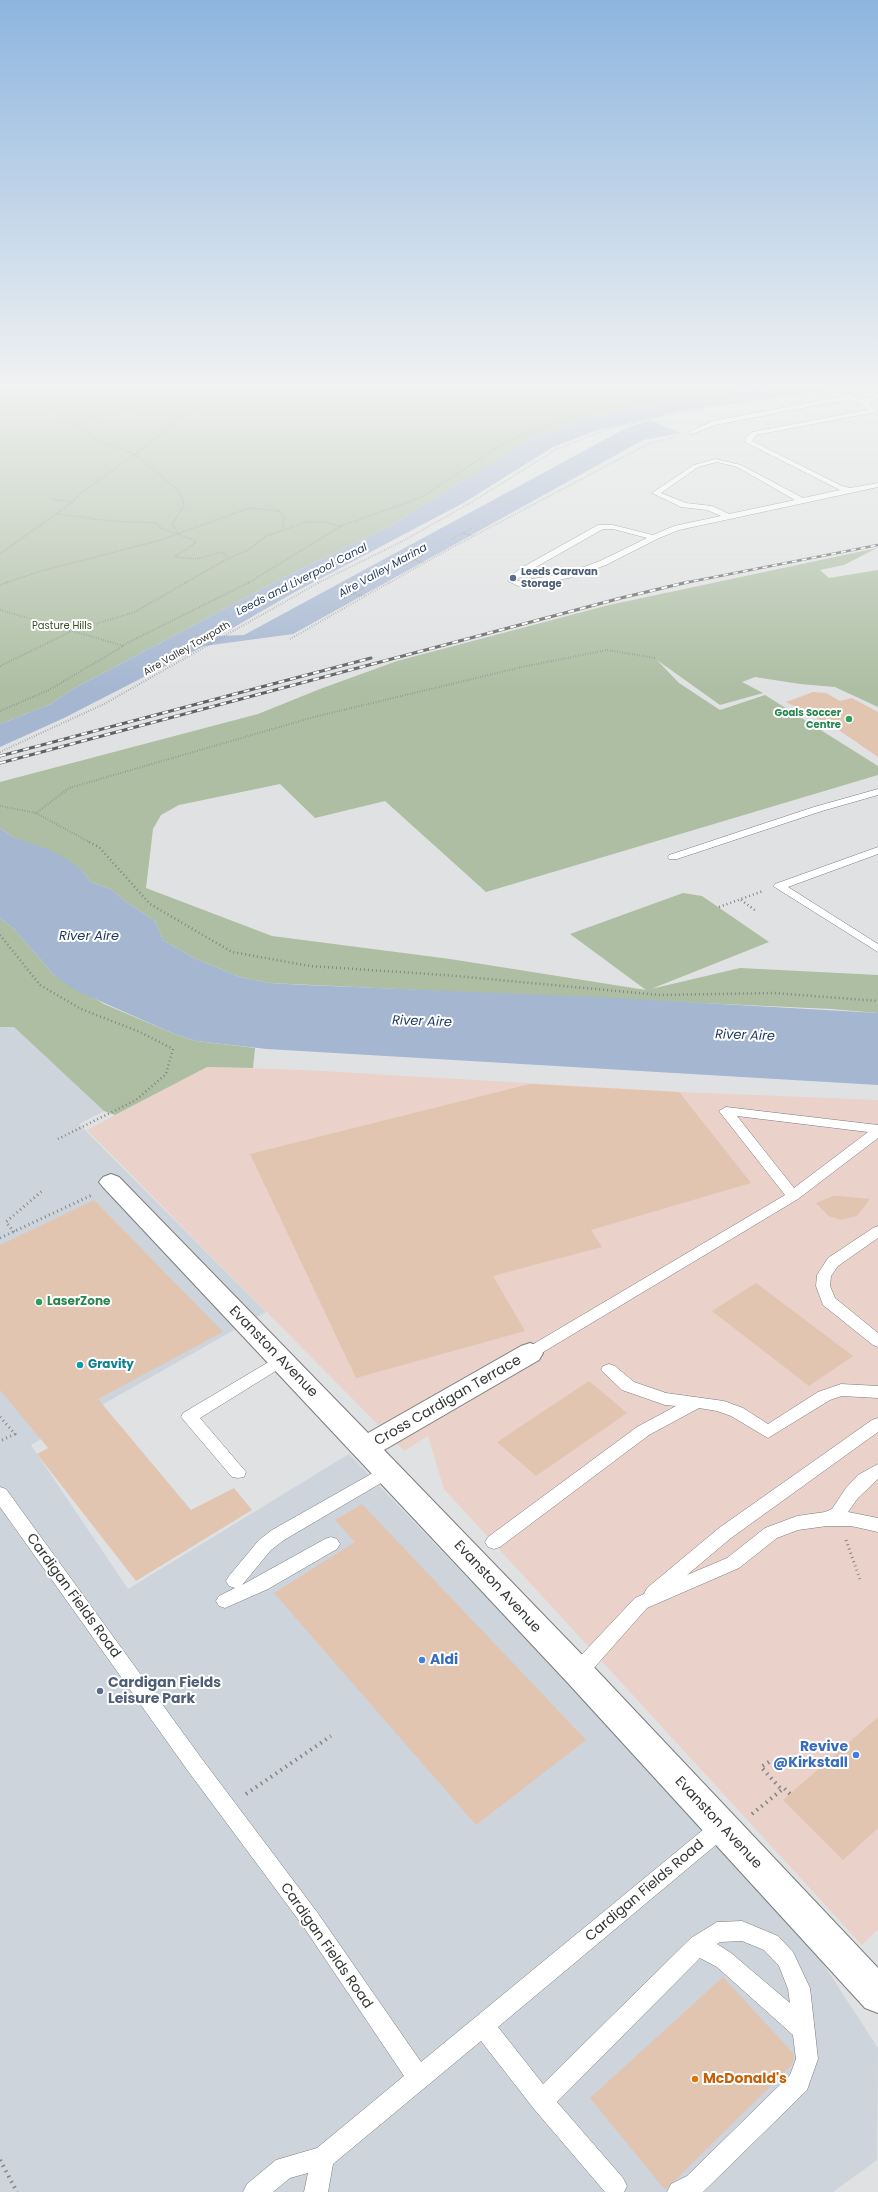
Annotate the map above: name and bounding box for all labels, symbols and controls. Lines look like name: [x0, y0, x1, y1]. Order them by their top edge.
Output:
water label: Leeds and Liverpool Canal: [234, 541, 370, 619]
water label: Aire Valley Marina: [336, 541, 430, 601]
place label: Leeds Caravan Storage: [521, 566, 598, 590]
marker: Leeds Caravan Storage: [508, 573, 518, 583]
street label: Aire Valley Towpath: [141, 619, 233, 679]
park label: Pasture Hills: [32, 620, 92, 632]
place label: Goals Soccer Centre: [775, 707, 841, 730]
marker: Goals Soccer Centre: [844, 714, 854, 724]
water label: River Aire: [59, 929, 119, 945]
water label: River Aire: [392, 1013, 452, 1031]
water label: River Aire: [715, 1027, 775, 1045]
place label: LaserZone: [47, 1295, 110, 1309]
marker: LaserZone: [34, 1297, 44, 1307]
street label: Evanston Avenue: [225, 1303, 321, 1401]
street label: Cross Cardigan Terrace: [372, 1352, 524, 1450]
place label: Gravity: [88, 1358, 134, 1372]
marker: Gravity: [75, 1360, 85, 1370]
street label: Cardigan Fields Road: [22, 1531, 124, 1661]
street label: Evanston Avenue: [450, 1537, 544, 1637]
place label: Aldi: [430, 1652, 458, 1668]
marker: Aldi: [417, 1655, 427, 1665]
place label: Cardigan Fields Leisure Park: [108, 1675, 221, 1708]
marker: Cardigan Fields Leisure Park: [95, 1686, 105, 1696]
place label: Revive @Kirkstall: [773, 1739, 848, 1772]
marker: Revive @Kirkstall: [851, 1750, 861, 1760]
street label: Evanston Avenue: [671, 1773, 765, 1873]
street label: Cardigan Fields Road: [582, 1836, 708, 1946]
street label: Cardigan Fields Road: [276, 1880, 376, 2012]
place label: McDonald's: [703, 2071, 787, 2087]
marker: McDonald's: [690, 2074, 700, 2084]

